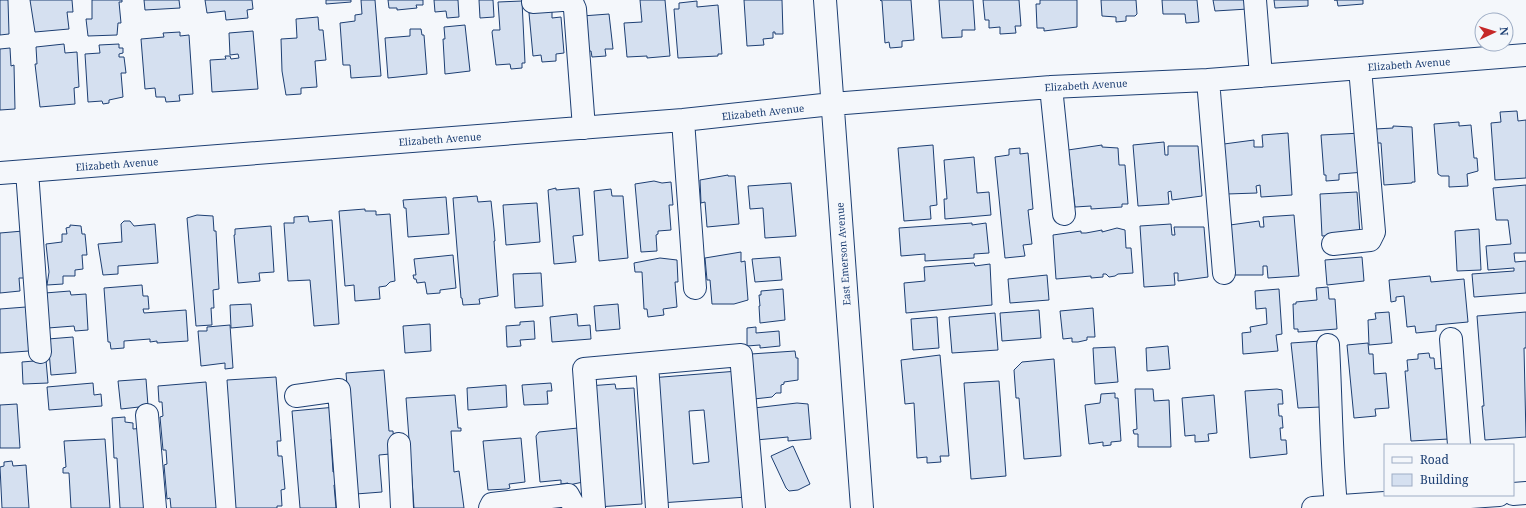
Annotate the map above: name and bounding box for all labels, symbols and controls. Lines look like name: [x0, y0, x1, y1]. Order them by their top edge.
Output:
north arrow: [1474, 12, 1514, 52]
text: N: [1497, 26, 1512, 36]
street label: Elizabeth Avenue: [1367, 54, 1451, 74]
street label: Elizabeth Avenue: [1044, 76, 1128, 94]
street label: Elizabeth Avenue: [721, 101, 805, 123]
street label: Elizabeth Avenue: [398, 129, 482, 149]
street label: Elizabeth Avenue: [75, 154, 159, 174]
street label: East Emerson Avenue: [832, 202, 854, 306]
legend: [1384, 444, 1514, 496]
text: Road: [1420, 451, 1450, 468]
text: Building: [1420, 471, 1469, 488]

